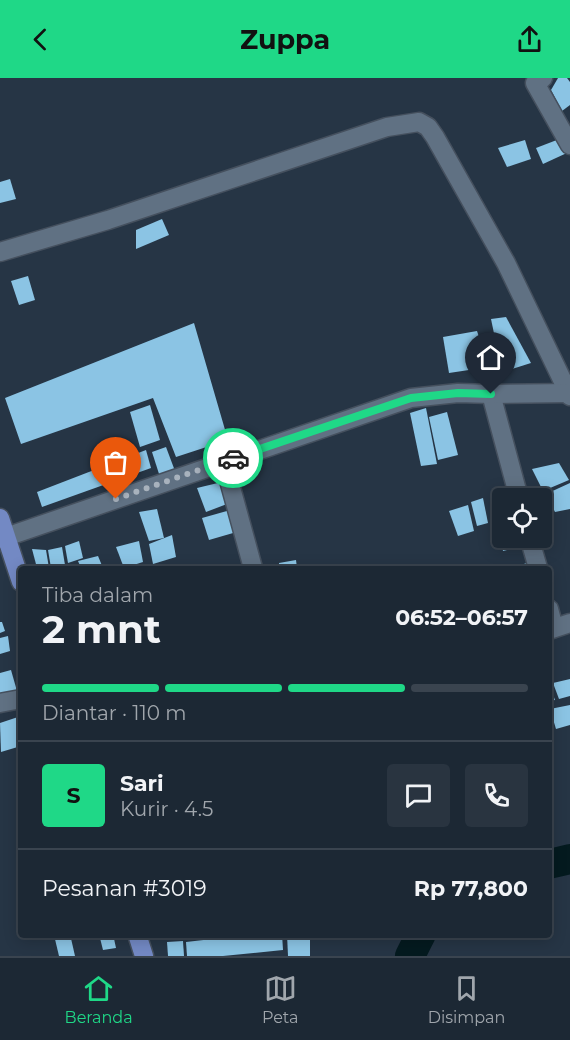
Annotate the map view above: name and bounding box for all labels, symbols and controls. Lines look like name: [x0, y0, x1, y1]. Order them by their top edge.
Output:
icon: back: [24, 23, 57, 56]
text: Zuppa: [240, 23, 330, 56]
icon: share: [513, 23, 546, 56]
pin: [465, 332, 516, 394]
icon: home: [474, 341, 507, 374]
courier: [203, 428, 263, 488]
pin: [90, 437, 141, 499]
icon: car: [217, 442, 250, 475]
icon: bag: [99, 446, 132, 479]
map controls: [492, 488, 552, 548]
button: locate: [492, 488, 552, 548]
text: Tiba dalam: [42, 583, 153, 607]
text: 06:52–06:57: [395, 604, 528, 631]
text: 2 mnt: [42, 605, 161, 653]
text: Diantar · 110 m: [42, 701, 186, 725]
button: chat: [387, 764, 450, 827]
button: phone: [465, 764, 528, 827]
text: Sari: [120, 770, 164, 797]
text: S: [66, 782, 81, 809]
text: Kurir · 4.5: [120, 797, 213, 821]
text: Pesanan #3019: [42, 875, 207, 902]
text: Rp 77,800: [414, 875, 528, 902]
tab: Beranda: [65, 972, 133, 1027]
tab: Peta: [262, 972, 298, 1027]
tab: Disimpan: [428, 972, 505, 1027]

